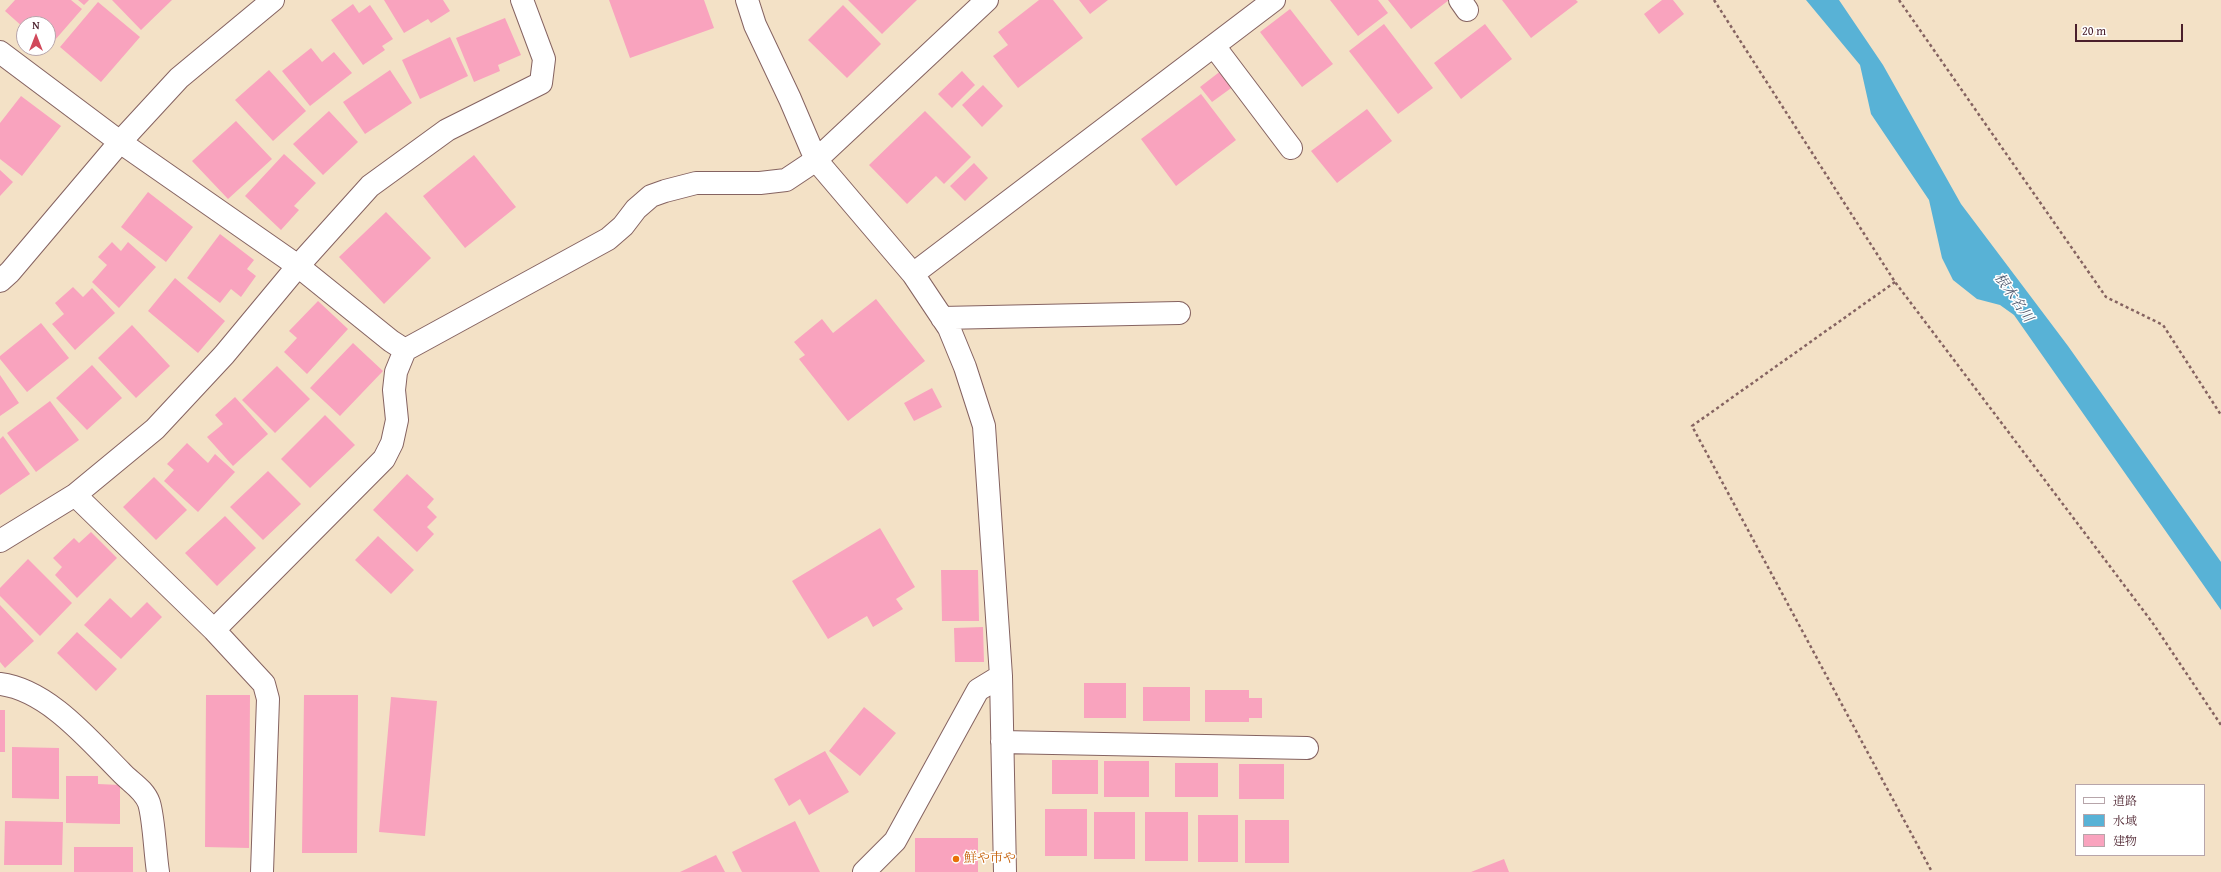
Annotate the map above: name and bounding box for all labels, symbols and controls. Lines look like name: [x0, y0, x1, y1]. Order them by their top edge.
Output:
north arrow: [16, 16, 56, 56]
scale bar: [2077, 16, 2185, 42]
text: N: [32, 17, 40, 33]
text: 20 m: [2082, 22, 2106, 39]
water label: 根木名川: [1990, 270, 2036, 326]
legend: [2075, 784, 2205, 856]
text: 道路: [2113, 792, 2137, 809]
text: 水域: [2113, 812, 2137, 829]
text: 建物: [2113, 832, 2137, 849]
place label: 鮮や市や: [964, 851, 1016, 867]
marker: 鮮や市や: [951, 854, 961, 864]

